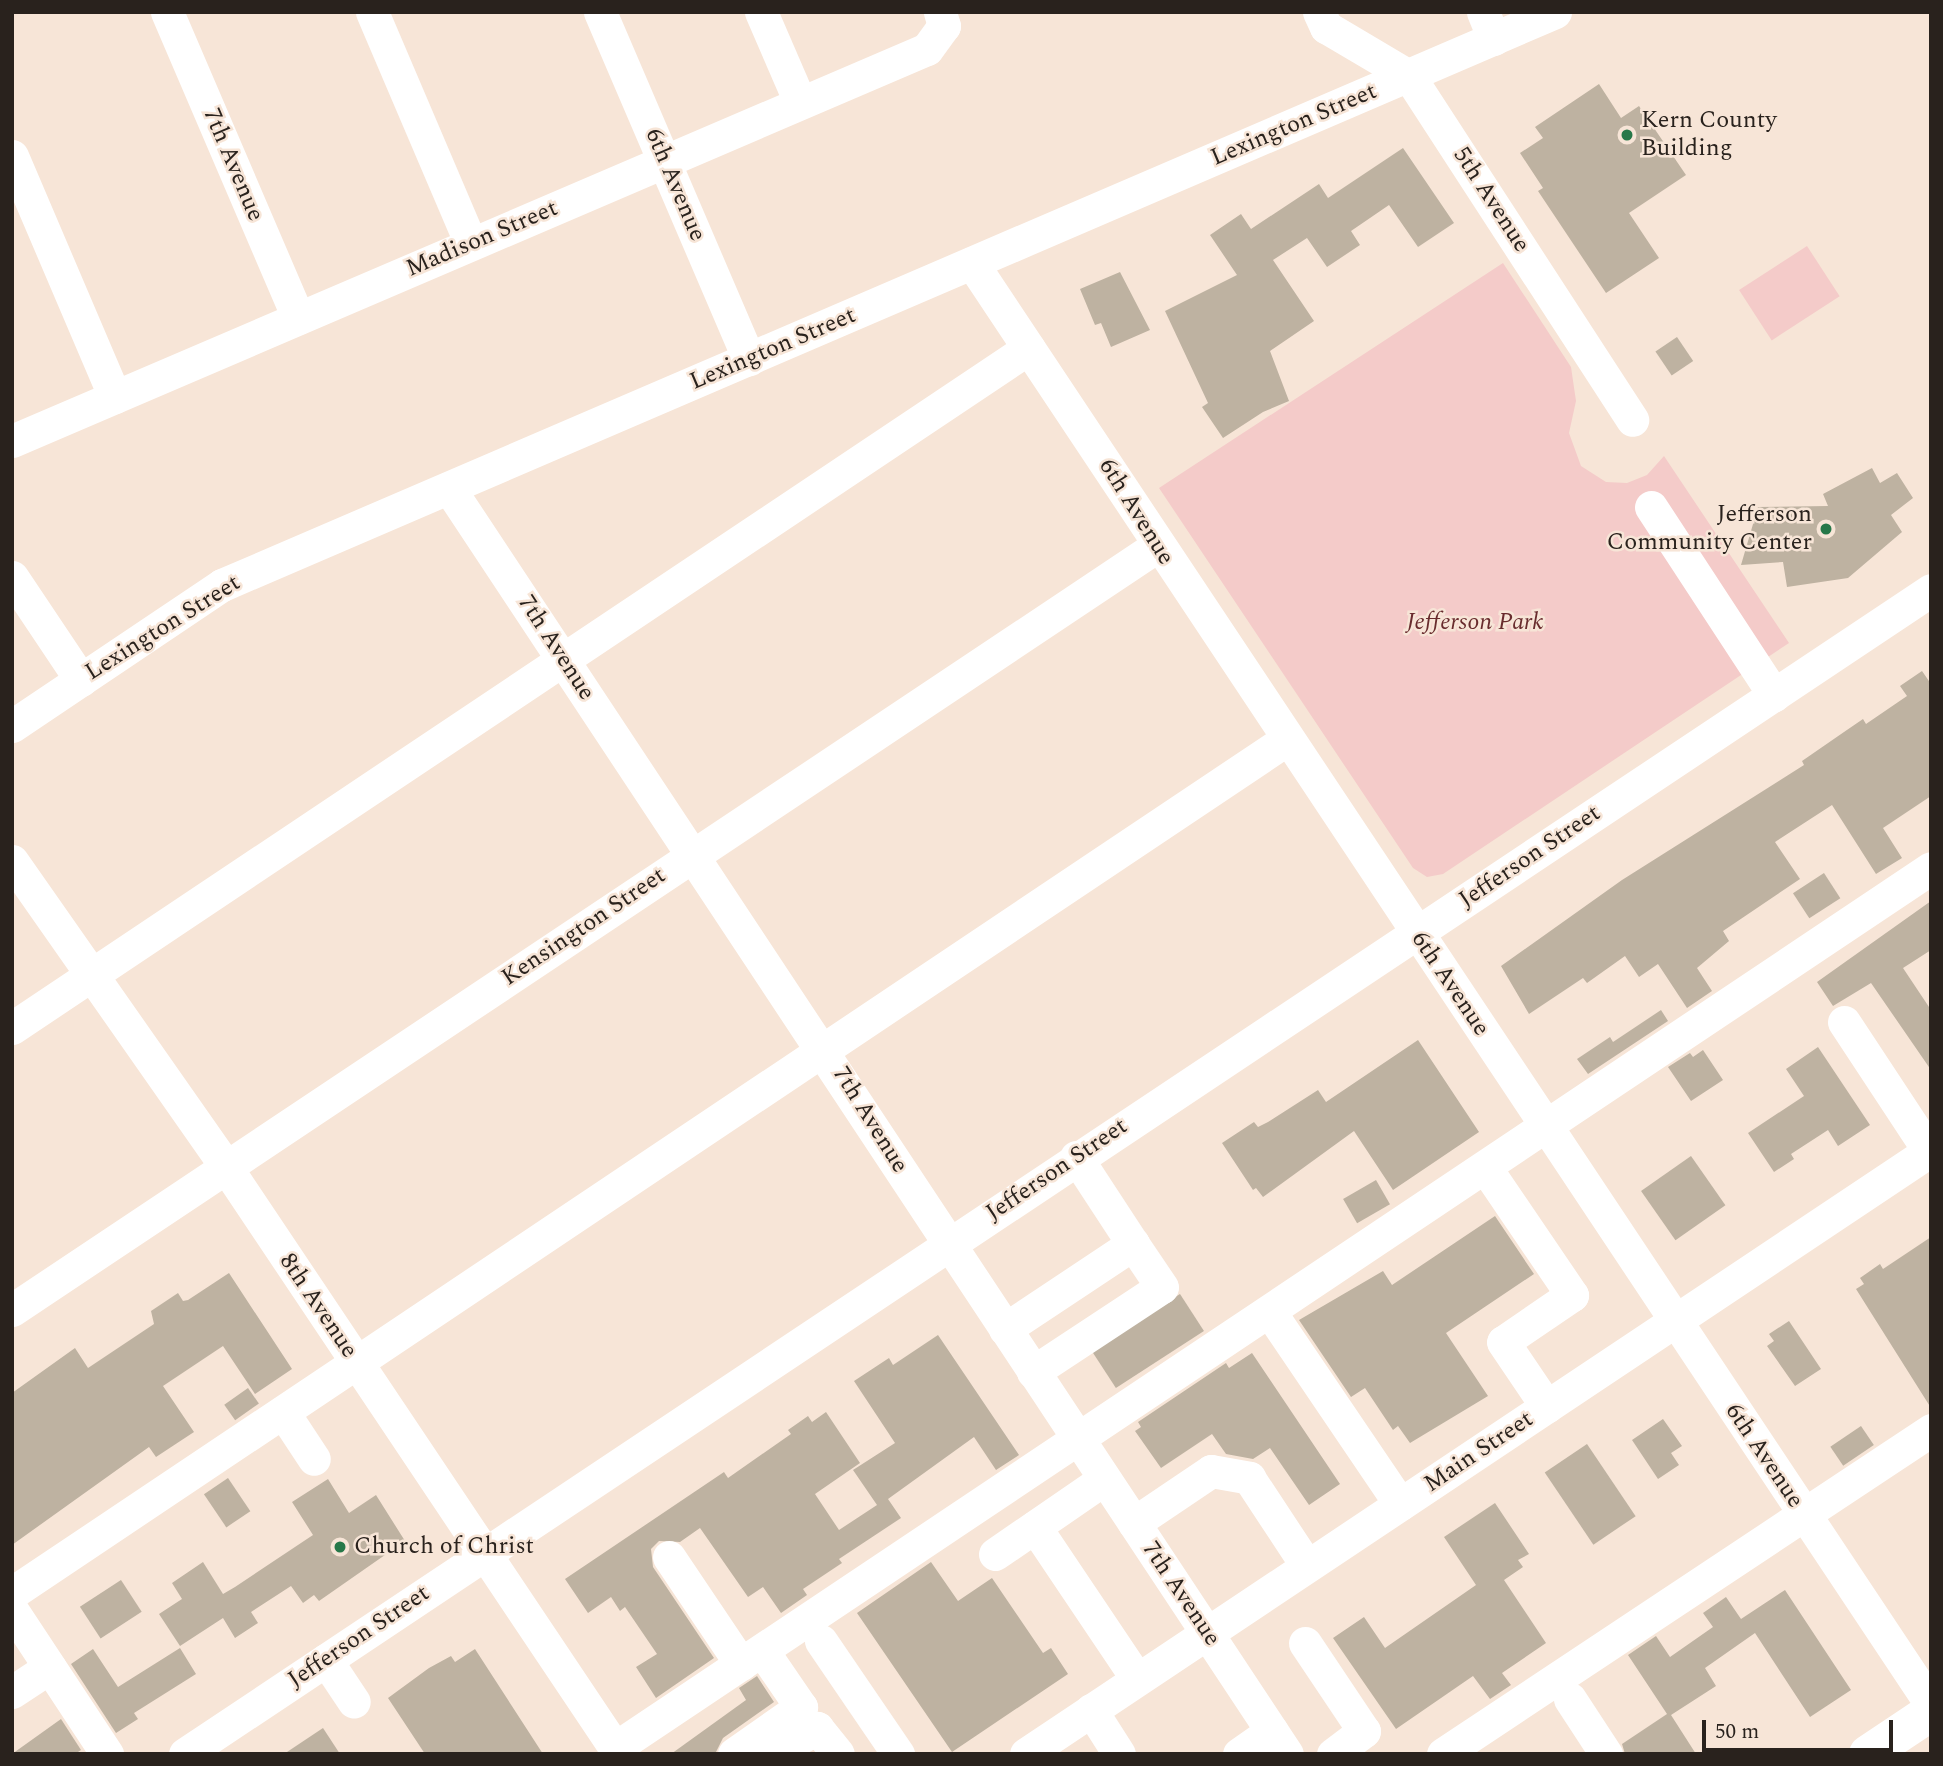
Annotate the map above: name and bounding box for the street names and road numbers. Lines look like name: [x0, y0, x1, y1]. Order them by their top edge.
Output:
street label: Lexington Street: [1207, 77, 1381, 173]
street label: 7th Avenue: [196, 104, 270, 226]
street label: 6th Avenue: [638, 124, 712, 246]
street label: 5th Avenue: [1446, 142, 1536, 258]
street label: Madison Street: [402, 194, 562, 284]
street label: Lexington Street: [686, 301, 860, 397]
street label: 6th Avenue: [1092, 454, 1180, 570]
street label: Lexington Street: [80, 569, 246, 687]
street label: 7th Avenue: [511, 590, 601, 706]
street label: Jefferson Street: [1454, 799, 1606, 915]
street label: Kensington Street: [497, 861, 671, 993]
street label: 6th Avenue: [1405, 926, 1495, 1042]
street label: 7th Avenue: [826, 1062, 914, 1178]
street label: Jefferson Street: [981, 1112, 1133, 1228]
street label: 8th Avenue: [273, 1248, 363, 1364]
street label: 6th Avenue: [1719, 1398, 1809, 1514]
street label: Main Street: [1419, 1405, 1539, 1499]
street label: 7th Avenue: [1136, 1536, 1226, 1652]
street label: Jefferson Street: [283, 1579, 435, 1695]

